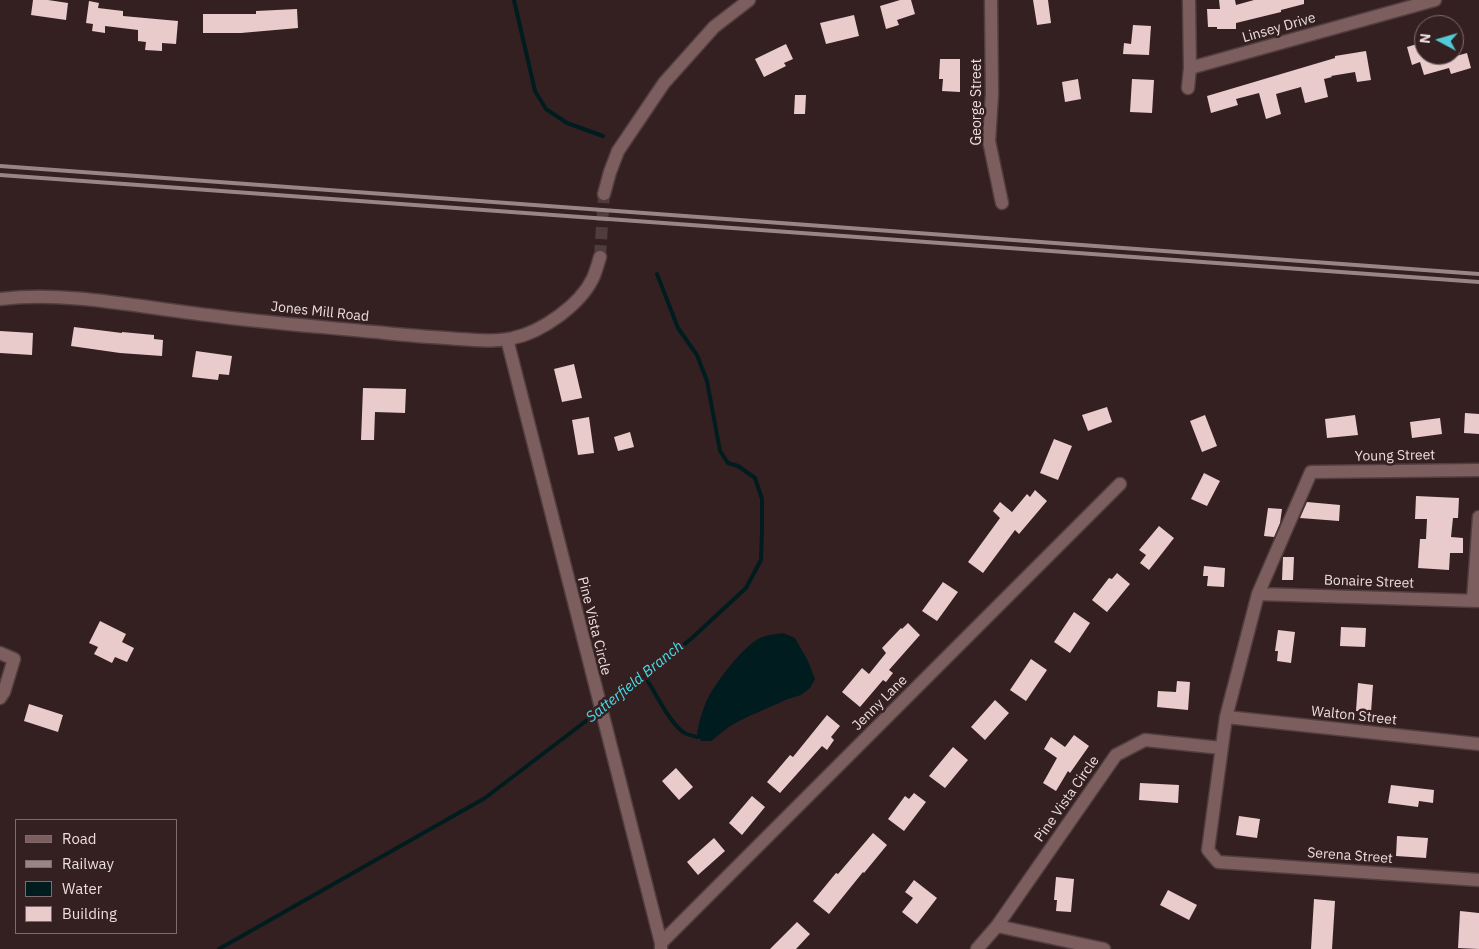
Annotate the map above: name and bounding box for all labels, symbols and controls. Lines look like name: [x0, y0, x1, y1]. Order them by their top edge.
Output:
street label: Linsey Drive: [1240, 9, 1318, 47]
north arrow: [1414, 15, 1464, 65]
text: N: [1416, 33, 1435, 45]
street label: George Street: [969, 59, 985, 145]
street label: Jones Mill Road: [270, 298, 370, 326]
street label: Young Street: [1355, 447, 1435, 465]
street label: Bonaire Street: [1324, 572, 1414, 592]
street label: Pine Vista Circle: [574, 575, 614, 677]
water label: Satterfield Branch: [583, 637, 687, 727]
street label: Jenny Lane: [849, 672, 911, 734]
street label: Walton Street: [1310, 703, 1398, 729]
street label: Pine Vista Circle: [1031, 753, 1103, 845]
legend: [15, 819, 178, 934]
text: Road: [62, 829, 97, 848]
street label: Serena Street: [1307, 845, 1393, 867]
text: Railway: [62, 854, 114, 873]
text: Water: [62, 879, 102, 898]
text: Building: [62, 904, 117, 923]

